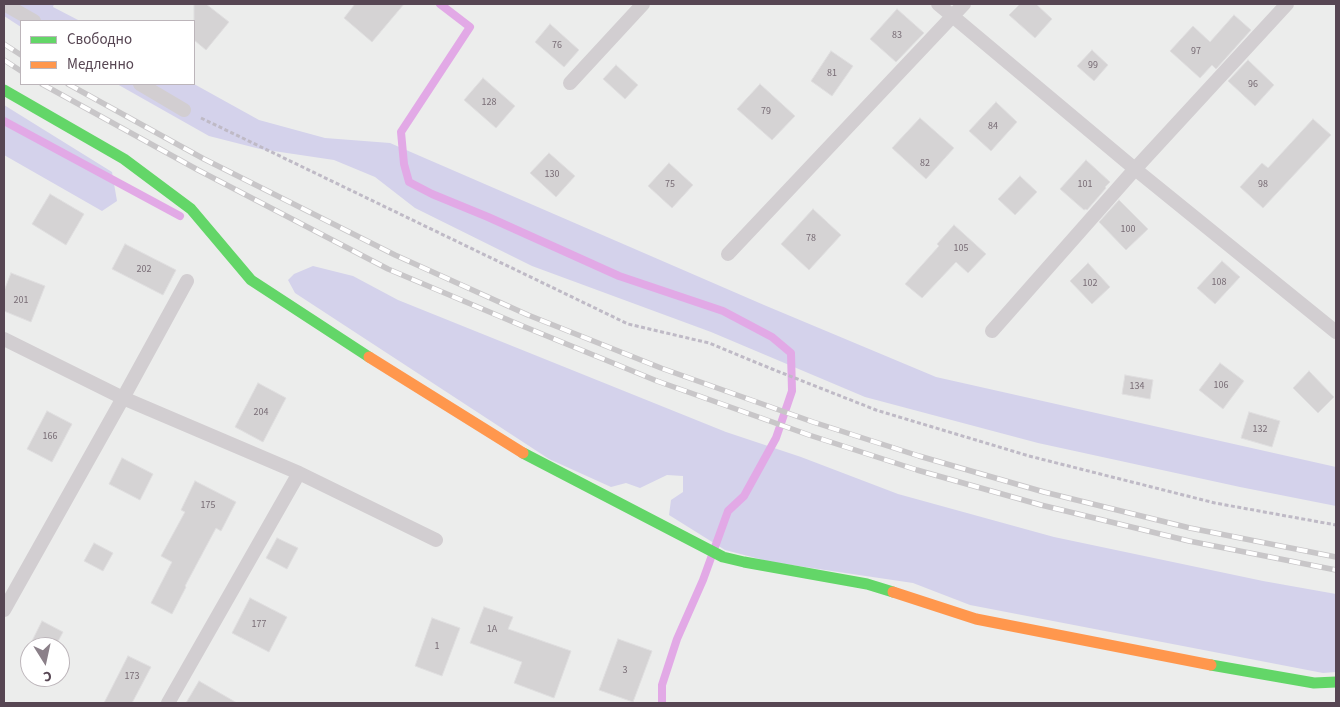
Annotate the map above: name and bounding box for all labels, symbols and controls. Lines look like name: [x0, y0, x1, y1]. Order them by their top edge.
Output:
legend: [20, 20, 195, 85]
text: Свободно: [67, 29, 132, 50]
house number: 83: [892, 30, 902, 42]
house number: 76: [552, 40, 562, 52]
house number: 97: [1191, 46, 1201, 58]
text: Медленно: [67, 54, 134, 75]
house number: 99: [1088, 60, 1098, 72]
house number: 81: [827, 68, 837, 80]
house number: 96: [1248, 79, 1258, 91]
house number: 128: [482, 97, 496, 109]
house number: 79: [761, 106, 771, 118]
house number: 84: [988, 121, 998, 133]
house number: 82: [920, 158, 930, 170]
house number: 130: [545, 169, 559, 181]
house number: 75: [665, 179, 675, 191]
house number: 101: [1078, 179, 1092, 191]
house number: 98: [1258, 179, 1268, 191]
house number: 100: [1121, 224, 1135, 236]
house number: 78: [806, 233, 816, 245]
house number: 105: [954, 243, 968, 255]
house number: 202: [137, 264, 151, 276]
house number: 108: [1212, 277, 1226, 289]
house number: 102: [1083, 278, 1097, 290]
house number: 201: [14, 295, 28, 307]
house number: 106: [1214, 380, 1228, 392]
house number: 134: [1130, 381, 1144, 393]
house number: 204: [254, 407, 268, 419]
house number: 132: [1253, 424, 1267, 436]
house number: 166: [43, 431, 57, 443]
house number: 175: [201, 500, 215, 512]
house number: 177: [252, 619, 266, 631]
house number: 1А: [487, 624, 497, 636]
north arrow: [20, 637, 70, 687]
house number: 1: [435, 641, 439, 653]
text: С: [42, 665, 53, 686]
house number: 3: [623, 665, 627, 677]
house number: 173: [125, 671, 139, 683]

